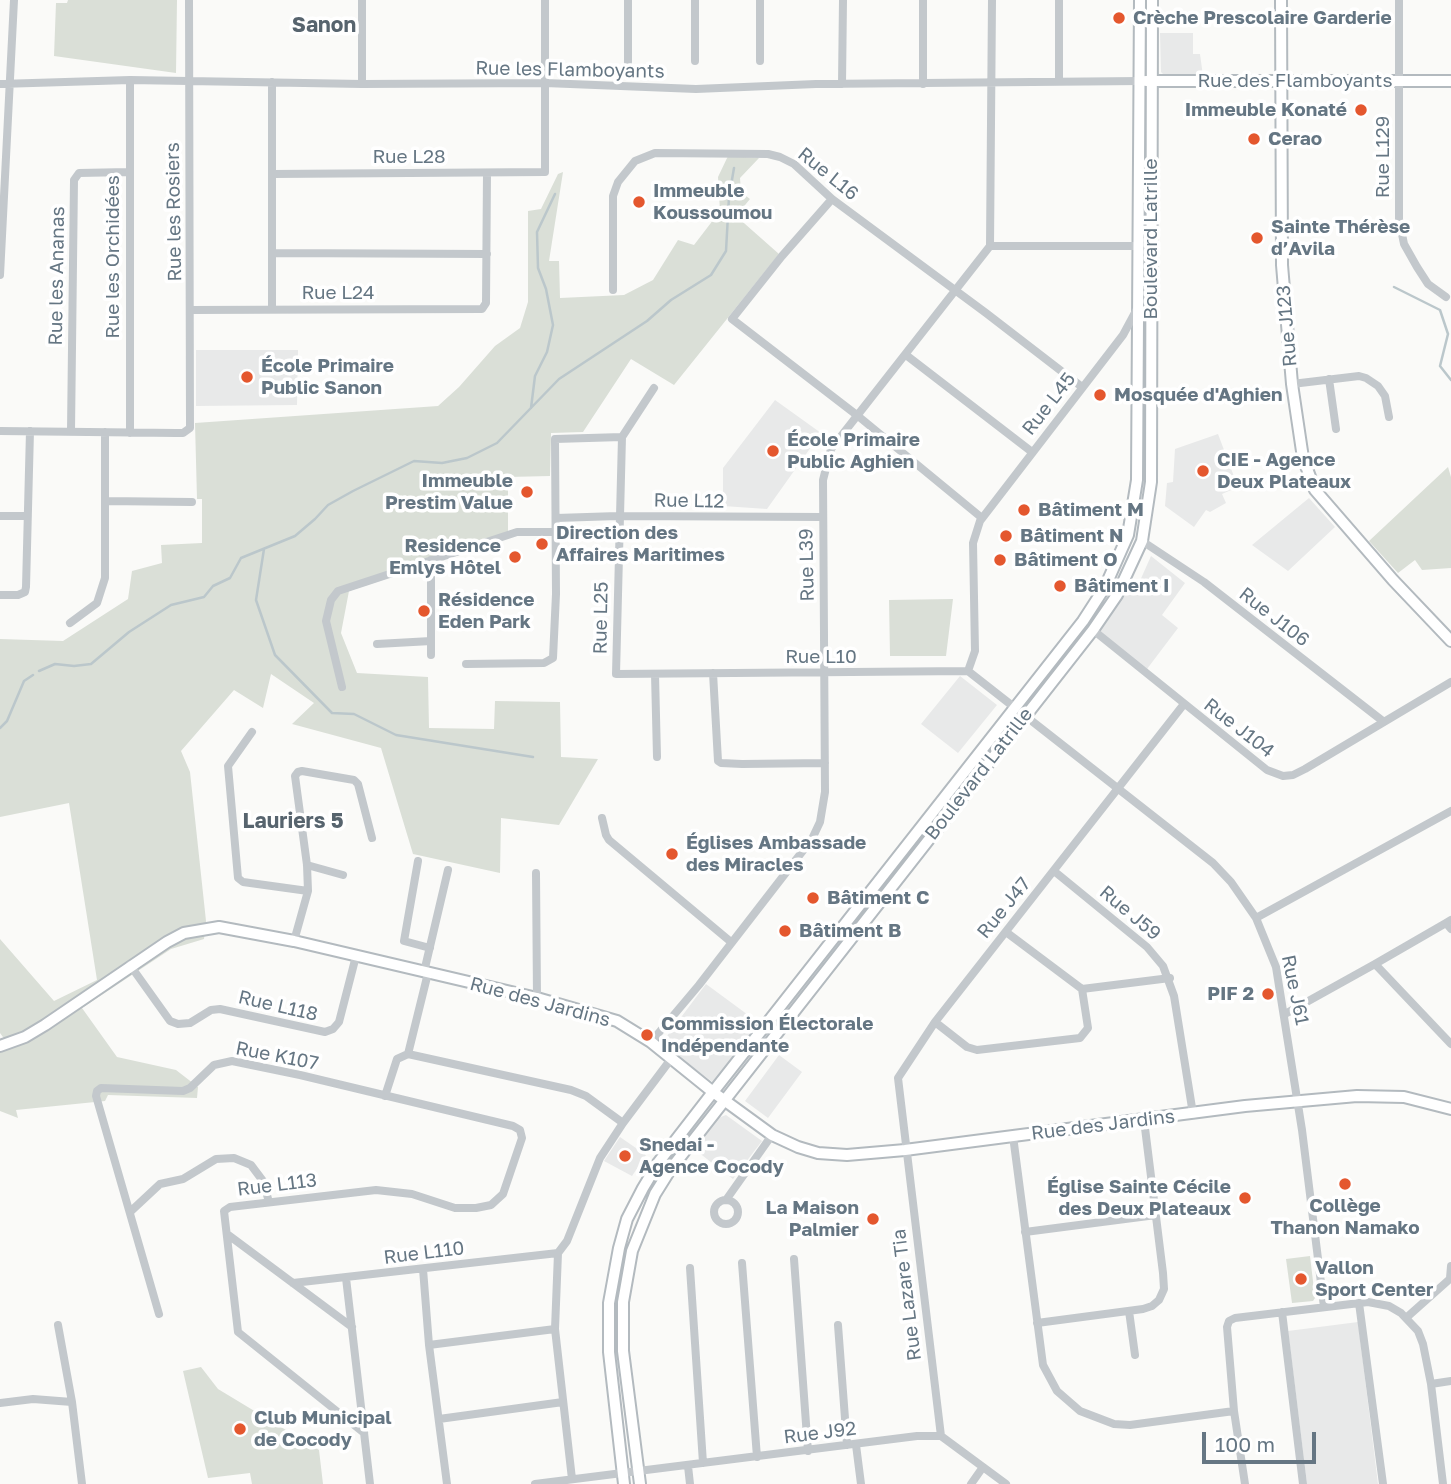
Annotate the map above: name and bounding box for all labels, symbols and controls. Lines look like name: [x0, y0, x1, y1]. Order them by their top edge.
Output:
place label: Crèche Prescolaire Garderie: [1133, 7, 1392, 29]
marker: Crèche Prescolaire Garderie: [1111, 10, 1127, 26]
district label: Sanon: [292, 12, 356, 38]
street label: Rue les Flamboyants: [475, 57, 665, 83]
street label: Rue des Flamboyants: [1198, 70, 1392, 92]
place label: Immeuble Konaté: [1185, 99, 1347, 121]
marker: Immeuble Konaté: [1353, 102, 1369, 118]
street label: Rue L129: [1372, 116, 1394, 198]
place label: Cerao: [1268, 128, 1322, 150]
marker: Cerao: [1246, 131, 1262, 147]
street label: Rue les Rosiers: [161, 142, 187, 282]
street label: Rue L16: [793, 143, 863, 205]
street label: Rue L28: [372, 146, 446, 168]
street label: Boulevard Latrille: [1140, 158, 1162, 320]
street label: Rue les Orchidées: [102, 175, 124, 339]
place label: Immeuble Koussoumou: [653, 180, 772, 224]
marker: Immeuble Koussoumou: [631, 194, 647, 210]
street label: Rue les Ananas: [44, 206, 70, 346]
place label: Sainte Thérèse d’Avila: [1271, 216, 1410, 260]
marker: Sainte Thérèse d’Avila: [1249, 230, 1265, 246]
street label: Rue L24: [301, 282, 375, 304]
street label: Rue J123: [1272, 284, 1302, 368]
place label: École Primaire Public Sanon: [261, 355, 394, 399]
street label: Rue L45: [1017, 368, 1081, 440]
marker: École Primaire Public Sanon: [239, 369, 255, 385]
place label: Mosquée d'Aghien: [1114, 384, 1282, 406]
marker: Mosquée d'Aghien: [1092, 387, 1108, 403]
place label: École Primaire Public Aghien: [787, 429, 920, 473]
marker: École Primaire Public Aghien: [765, 443, 781, 459]
place label: CIE - Agence Deux Plateaux: [1217, 449, 1351, 493]
marker: CIE - Agence Deux Plateaux: [1195, 463, 1211, 479]
place label: Immeuble Prestim Value: [385, 470, 513, 514]
marker: Immeuble Prestim Value: [519, 484, 535, 500]
street label: Rue L12: [653, 489, 725, 513]
place label: Bâtiment M: [1038, 499, 1144, 521]
marker: Bâtiment M: [1016, 502, 1032, 518]
place label: Direction des Affaires Maritimes: [556, 522, 725, 566]
place label: Bâtiment N: [1020, 525, 1123, 547]
street label: Rue L39: [795, 528, 819, 602]
marker: Bâtiment N: [998, 528, 1014, 544]
place label: Residence Emlys Hôtel: [389, 535, 501, 579]
marker: Direction des Affaires Maritimes: [534, 536, 550, 552]
marker: Residence Emlys Hôtel: [507, 549, 523, 565]
place label: Bâtiment O: [1014, 549, 1118, 571]
marker: Bâtiment O: [992, 552, 1008, 568]
place label: Bâtiment I: [1074, 575, 1169, 597]
marker: Bâtiment I: [1052, 578, 1068, 594]
street label: Rue L25: [589, 581, 613, 655]
street label: Rue J106: [1234, 583, 1314, 651]
place label: Résidence Eden Park: [438, 589, 534, 633]
marker: Résidence Eden Park: [416, 603, 432, 619]
street label: Rue L10: [785, 646, 857, 668]
street label: Rue J104: [1199, 693, 1279, 763]
street label: Boulevard Latrille: [920, 703, 1038, 845]
district label: Lauriers 5: [242, 808, 344, 834]
place label: Églises Ambassade des Miracles: [686, 832, 866, 876]
marker: Églises Ambassade des Miracles: [664, 846, 680, 862]
street label: Rue J47: [972, 873, 1036, 943]
street label: Rue J59: [1095, 881, 1165, 945]
place label: Bâtiment C: [827, 887, 929, 909]
marker: Bâtiment C: [805, 890, 821, 906]
place label: Bâtiment B: [799, 920, 901, 942]
marker: Bâtiment B: [777, 923, 793, 939]
street label: Rue J61: [1276, 953, 1314, 1027]
street label: Rue des Jardins: [467, 972, 613, 1032]
place label: PIF 2: [1207, 983, 1254, 1005]
street label: Rue L118: [236, 986, 320, 1026]
marker: PIF 2: [1260, 986, 1276, 1002]
place label: Commission Électorale Indépendante: [661, 1013, 873, 1057]
marker: Commission Électorale Indépendante: [639, 1027, 655, 1043]
street label: Rue K107: [234, 1037, 320, 1075]
street label: Rue des Jardins: [1030, 1105, 1176, 1145]
place label: Snedai - Agence Cocody: [639, 1134, 784, 1178]
marker: Snedai - Agence Cocody: [617, 1148, 633, 1164]
street label: Rue L113: [236, 1169, 318, 1201]
place label: Église Sainte Cécile des Deux Plateaux: [1047, 1176, 1231, 1220]
marker: Collège Thanon Namako: [1337, 1176, 1353, 1192]
marker: Église Sainte Cécile des Deux Plateaux: [1237, 1190, 1253, 1206]
place label: Collège Thanon Namako: [1270, 1195, 1420, 1239]
place label: La Maison Palmier: [766, 1197, 859, 1241]
marker: La Maison Palmier: [865, 1211, 881, 1227]
street label: Rue Lazare Tia: [888, 1228, 926, 1362]
street label: Rue L110: [382, 1237, 466, 1269]
place label: Vallon Sport Center: [1315, 1257, 1433, 1301]
marker: Vallon Sport Center: [1293, 1271, 1309, 1287]
place label: Club Municipal de Cocody: [254, 1407, 392, 1451]
street label: Rue J92: [782, 1417, 858, 1449]
scale bar: [1206, 1418, 1320, 1462]
marker: Club Municipal de Cocody: [232, 1421, 248, 1437]
text: 100 m: [1215, 1431, 1275, 1457]

